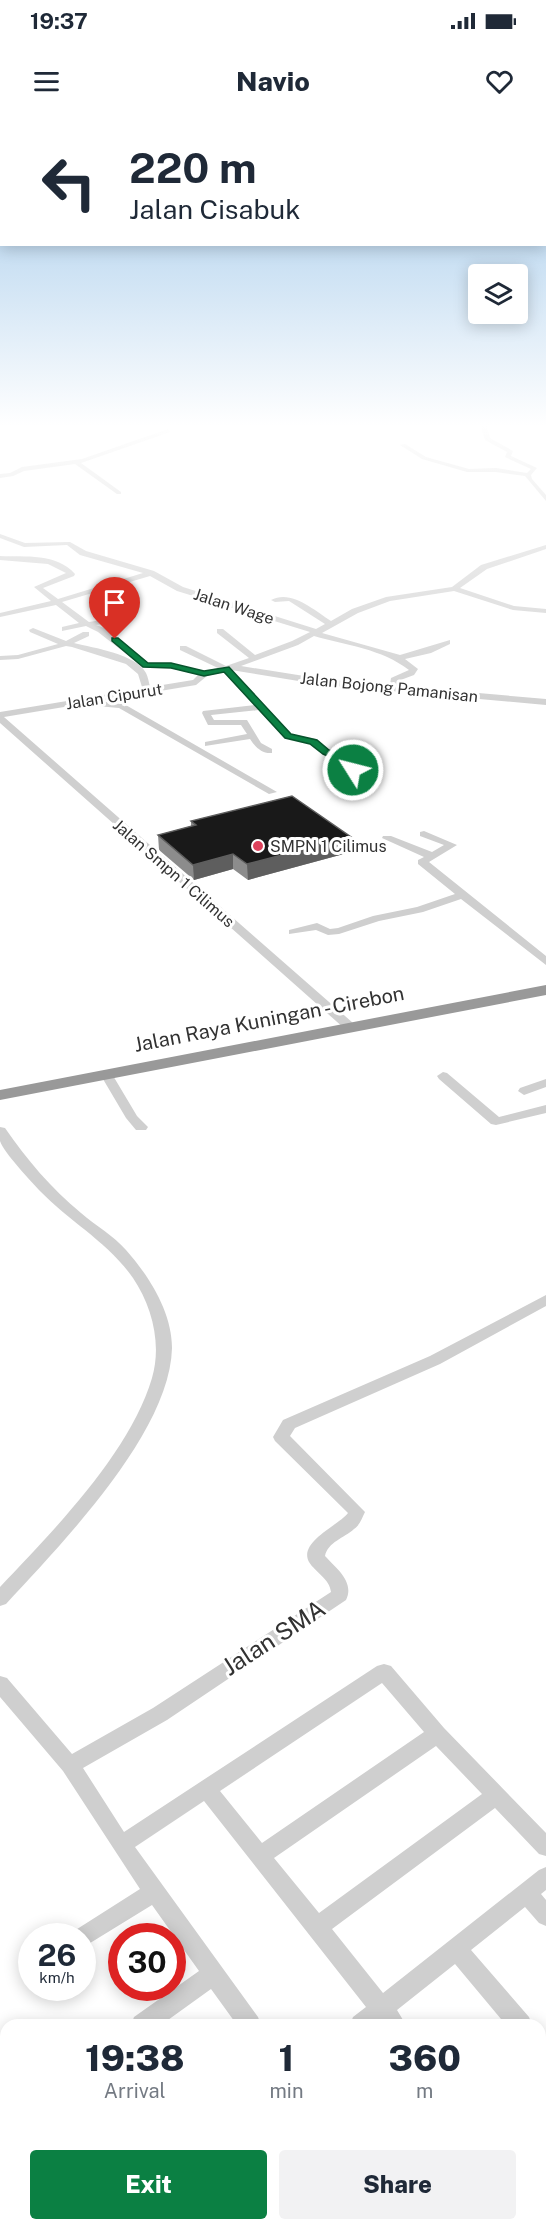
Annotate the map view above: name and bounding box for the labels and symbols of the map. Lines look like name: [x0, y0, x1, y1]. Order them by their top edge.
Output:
pin: [89, 577, 140, 639]
street label: Jalan Wage: [191, 585, 277, 628]
street label: Jalan Bojong Pamanisan: [299, 669, 479, 706]
street label: Jalan Cipurut: [64, 679, 164, 714]
position arrow: [321, 738, 385, 802]
street label: Jalan Smpn 1 Cilimus: [109, 816, 238, 931]
place label: SMPN 1 Cilimus: [270, 837, 387, 856]
marker: SMPN 1 Cilimus: [251, 839, 265, 853]
street label: Jalan Raya Kuningan - Cirebon: [132, 981, 406, 1057]
street label: Jalan SMA: [217, 1594, 330, 1681]
speed limit sign: 30: [108, 1923, 186, 2001]

